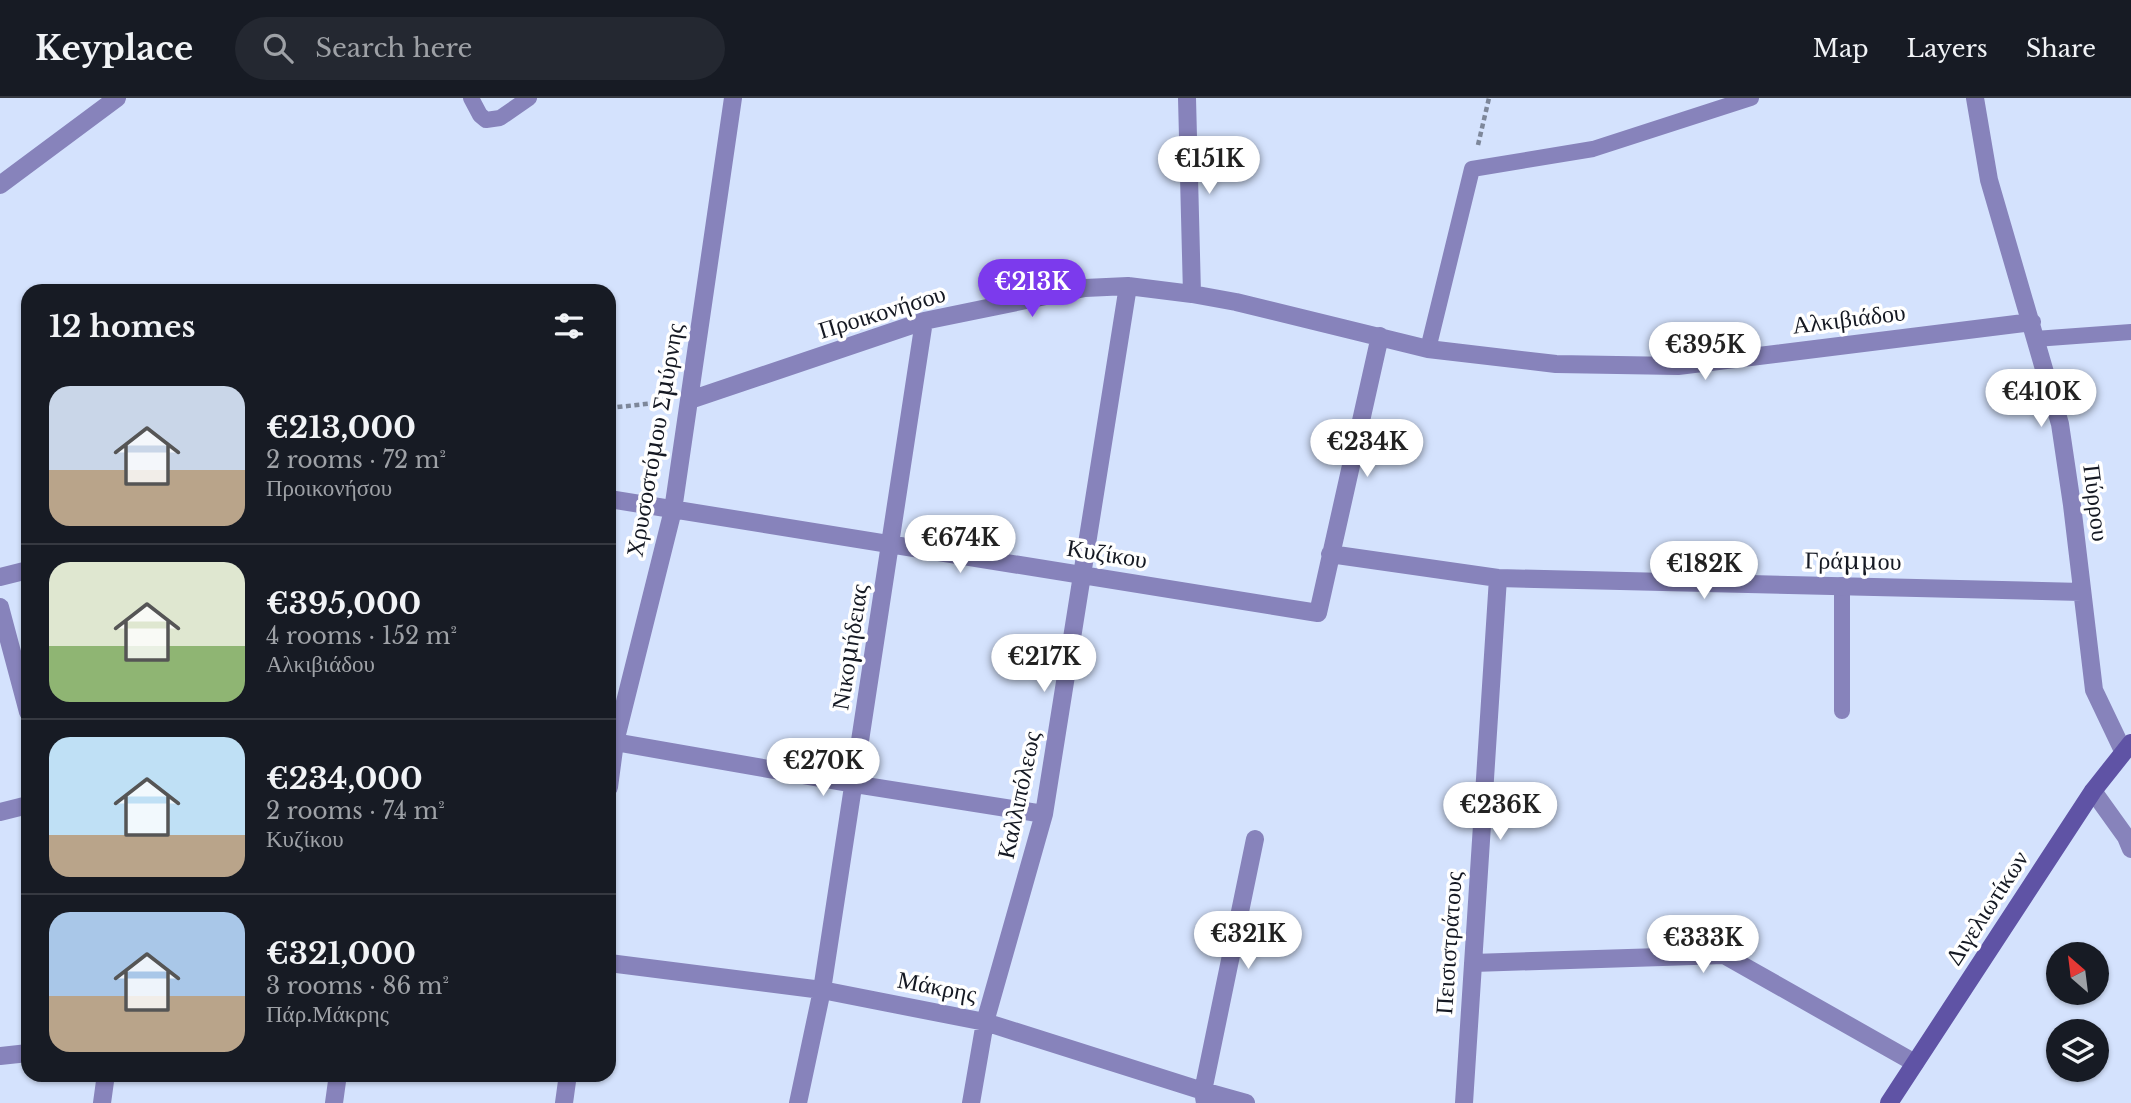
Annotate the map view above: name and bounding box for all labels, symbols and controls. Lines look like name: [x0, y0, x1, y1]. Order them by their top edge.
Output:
search box: [235, 17, 725, 80]
text: Keyplace: [35, 28, 193, 69]
icon: search: [259, 29, 297, 67]
text: Search here: [315, 32, 472, 64]
text: Map: [1813, 34, 1869, 63]
text: Layers: [1907, 34, 1988, 63]
text: Share: [2026, 34, 2096, 63]
pin: €151K: [1160, 136, 1258, 196]
text: €151K: [1174, 145, 1244, 173]
pin: €213K: [983, 260, 1081, 319]
text: €213K: [994, 268, 1070, 296]
street label: Προικονήσου: [815, 278, 949, 345]
street label: Αλκιβιάδου: [1791, 297, 1907, 340]
icon: filters: [550, 307, 588, 345]
text: 12 homes: [49, 308, 196, 345]
street label: Χρυσοστόμου Σμύρνης: [620, 320, 689, 559]
pin: €395K: [1656, 322, 1754, 382]
text: €395K: [1665, 331, 1745, 359]
pin: €410K: [1992, 370, 2090, 429]
text: €410K: [2001, 378, 2081, 406]
text: €213,000: [266, 409, 416, 446]
icon: home: [105, 414, 189, 498]
pin: €234K: [1318, 420, 1416, 479]
text: €234K: [1326, 428, 1408, 456]
text: 2 rooms · 72 m²: [266, 446, 446, 474]
street label: Πύρρου: [2077, 463, 2116, 543]
text: Προικονήσου: [266, 474, 392, 502]
pin: €674K: [911, 516, 1009, 575]
text: €674K: [921, 524, 999, 552]
street label: Κυζίκου: [1065, 533, 1149, 574]
pin: €182K: [1655, 542, 1753, 601]
street label: Γράμμου: [1804, 545, 1902, 576]
text: €182K: [1666, 550, 1742, 578]
street label: Νικομήδειας: [825, 581, 874, 712]
text: €395,000: [266, 585, 421, 622]
icon: home: [105, 590, 189, 674]
text: 4 rooms · 152 m²: [266, 622, 457, 650]
pin: €217K: [995, 634, 1093, 694]
text: €217K: [1007, 643, 1081, 671]
text: Αλκιβιάδου: [266, 650, 375, 678]
street label: Καλλιπόλεως: [991, 728, 1046, 861]
pin: €270K: [774, 738, 872, 798]
text: €270K: [783, 747, 863, 775]
text: €234,000: [266, 760, 423, 797]
icon: home: [105, 765, 189, 849]
pin: €236K: [1451, 782, 1549, 842]
text: €236K: [1459, 791, 1541, 819]
text: 2 rooms · 74 m²: [266, 797, 445, 825]
text: Κυζίκου: [266, 825, 344, 853]
street label: Διγελιωτίκων: [1939, 845, 2034, 970]
street label: Πεισιστράτους: [1429, 870, 1468, 1016]
pin: €321K: [1199, 912, 1297, 971]
pin: €333K: [1654, 916, 1752, 975]
text: €321K: [1210, 920, 1286, 948]
text: €333K: [1663, 924, 1743, 952]
text: €321,000: [266, 935, 416, 972]
icon: home: [105, 940, 189, 1024]
north arrow: [2046, 942, 2109, 1004]
map controls: [2046, 942, 2109, 1082]
street label: Μάκρης: [895, 965, 980, 1008]
text: 3 rooms · 86 m²: [266, 972, 449, 1000]
text: Πάρ.Μάκρης: [266, 1000, 389, 1028]
button: layers: [2046, 1019, 2109, 1082]

